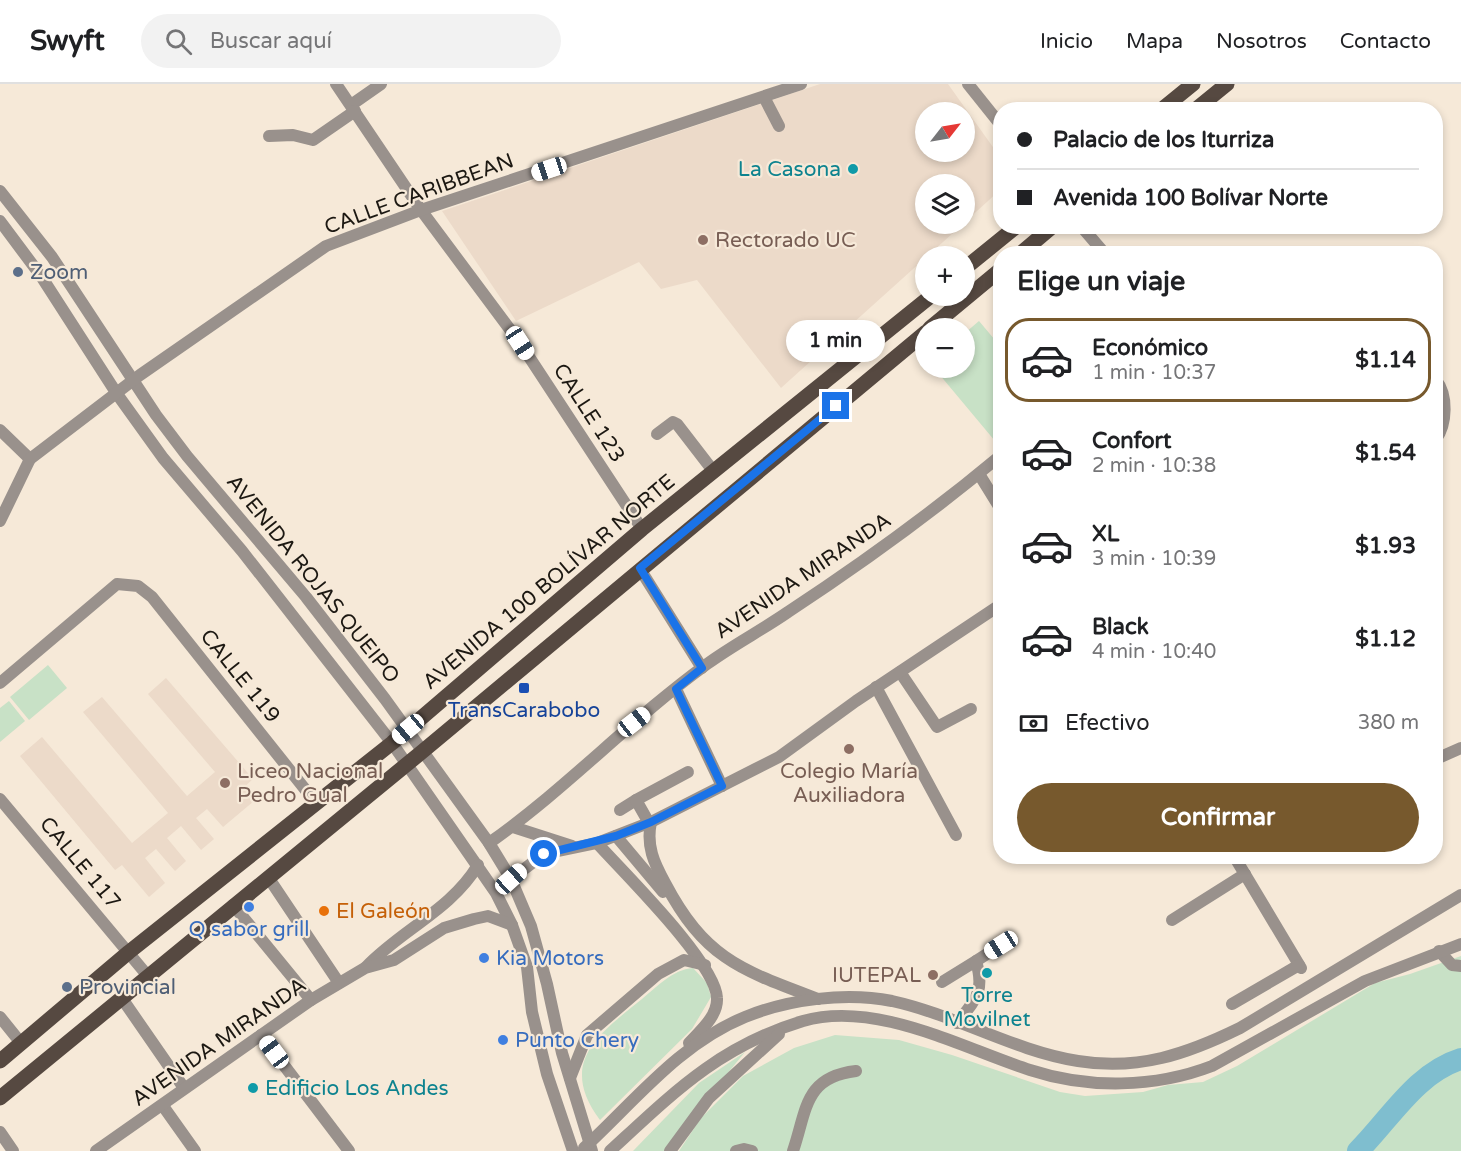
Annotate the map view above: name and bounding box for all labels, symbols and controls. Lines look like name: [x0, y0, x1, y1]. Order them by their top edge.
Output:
search box: [141, 14, 561, 68]
text: Swyft: [30, 24, 105, 58]
icon: search: [162, 25, 195, 58]
text: Buscar aquí: [210, 28, 332, 54]
text: Inicio: [1040, 29, 1093, 54]
text: Mapa: [1126, 29, 1183, 54]
text: Nosotros: [1216, 29, 1307, 54]
text: Contacto: [1340, 29, 1431, 54]
north arrow: [915, 102, 975, 162]
map controls: [915, 102, 975, 378]
text: Palacio de los Iturriza: [1053, 127, 1274, 153]
street label: CALLE CARIBBEAN: [321, 148, 517, 240]
car: [529, 155, 569, 183]
place label: La Casona: [738, 157, 841, 182]
marker: La Casona: [846, 162, 860, 176]
button: layers: [915, 174, 975, 234]
text: Avenida 100 Bolívar Norte: [1053, 185, 1328, 211]
place label: Rectorado UC: [715, 228, 856, 253]
marker: Rectorado UC: [696, 233, 710, 247]
button: +: [915, 246, 975, 306]
place label: Zoom: [30, 260, 88, 285]
marker: Zoom: [11, 265, 25, 279]
text: Elige un viaje: [1017, 265, 1185, 298]
button: −: [915, 318, 975, 378]
callout: 1 min: [786, 319, 886, 361]
car: [503, 323, 537, 363]
text: 1 min: [809, 329, 862, 353]
icon: car: [1020, 333, 1074, 387]
text: Económico: [1092, 335, 1208, 361]
text: $1.14: [1355, 347, 1416, 373]
street label: CALLE 123: [548, 359, 630, 467]
text: 1 min · 10:37: [1092, 361, 1216, 385]
route end: [822, 392, 849, 419]
icon: car: [1020, 426, 1074, 480]
text: Confort: [1092, 428, 1171, 454]
text: $1.54: [1355, 440, 1416, 466]
text: 2 min · 10:38: [1092, 454, 1216, 478]
street label: AVENIDA 100 BOLÍVAR NORTE: [418, 469, 680, 695]
street label: AVENIDA ROJAS QUEIPO: [221, 470, 405, 688]
street label: AVENIDA MIRANDA: [710, 508, 896, 644]
icon: car: [1020, 519, 1074, 573]
text: XL: [1092, 521, 1119, 547]
text: $1.93: [1355, 533, 1416, 559]
text: 3 min · 10:39: [1092, 547, 1216, 571]
icon: car: [1020, 612, 1074, 666]
text: Black: [1092, 614, 1149, 640]
street label: CALLE 119: [195, 624, 285, 728]
text: $1.12: [1355, 626, 1416, 652]
text: 4 min · 10:40: [1092, 640, 1216, 664]
marker: TransCarabobo: [517, 681, 531, 695]
place label: TransCarabobo: [448, 698, 600, 723]
car: [614, 704, 654, 740]
icon: cash: [1017, 707, 1050, 740]
text: Efectivo: [1065, 710, 1150, 736]
car: [388, 711, 428, 747]
text: 380 m: [1358, 711, 1419, 735]
marker: Colegio María Auxiliadora: [842, 742, 856, 756]
place label: Liceo Nacional Pedro Gual: [237, 759, 383, 808]
place label: Colegio María Auxiliadora: [780, 759, 918, 808]
marker: Liceo Nacional Pedro Gual: [218, 776, 232, 790]
button: Confirmar: [1017, 783, 1419, 852]
street label: CALLE 117: [34, 812, 126, 914]
route start: [530, 840, 557, 867]
car: [492, 860, 530, 898]
place label: El Galeón: [336, 899, 430, 924]
marker: Q sabor grill: [242, 900, 256, 914]
marker: El Galeón: [317, 904, 331, 918]
place label: Q sabor grill: [189, 917, 309, 942]
car: [981, 928, 1021, 962]
place label: Kia Motors: [496, 946, 604, 971]
marker: Kia Motors: [477, 951, 491, 965]
place label: IUTEPAL: [832, 963, 921, 988]
marker: Torre Movilnet: [980, 966, 994, 980]
marker: IUTEPAL: [926, 968, 940, 982]
street label: AVENIDA MIRANDA: [127, 972, 311, 1112]
place label: Provincial: [79, 975, 176, 1000]
marker: Provincial: [60, 980, 74, 994]
place label: Torre Movilnet: [944, 983, 1030, 1032]
place label: Punto Chery: [515, 1028, 639, 1053]
car: [256, 1032, 292, 1072]
marker: Punto Chery: [496, 1033, 510, 1047]
place label: Edificio Los Andes: [265, 1076, 449, 1101]
marker: Edificio Los Andes: [246, 1081, 260, 1095]

